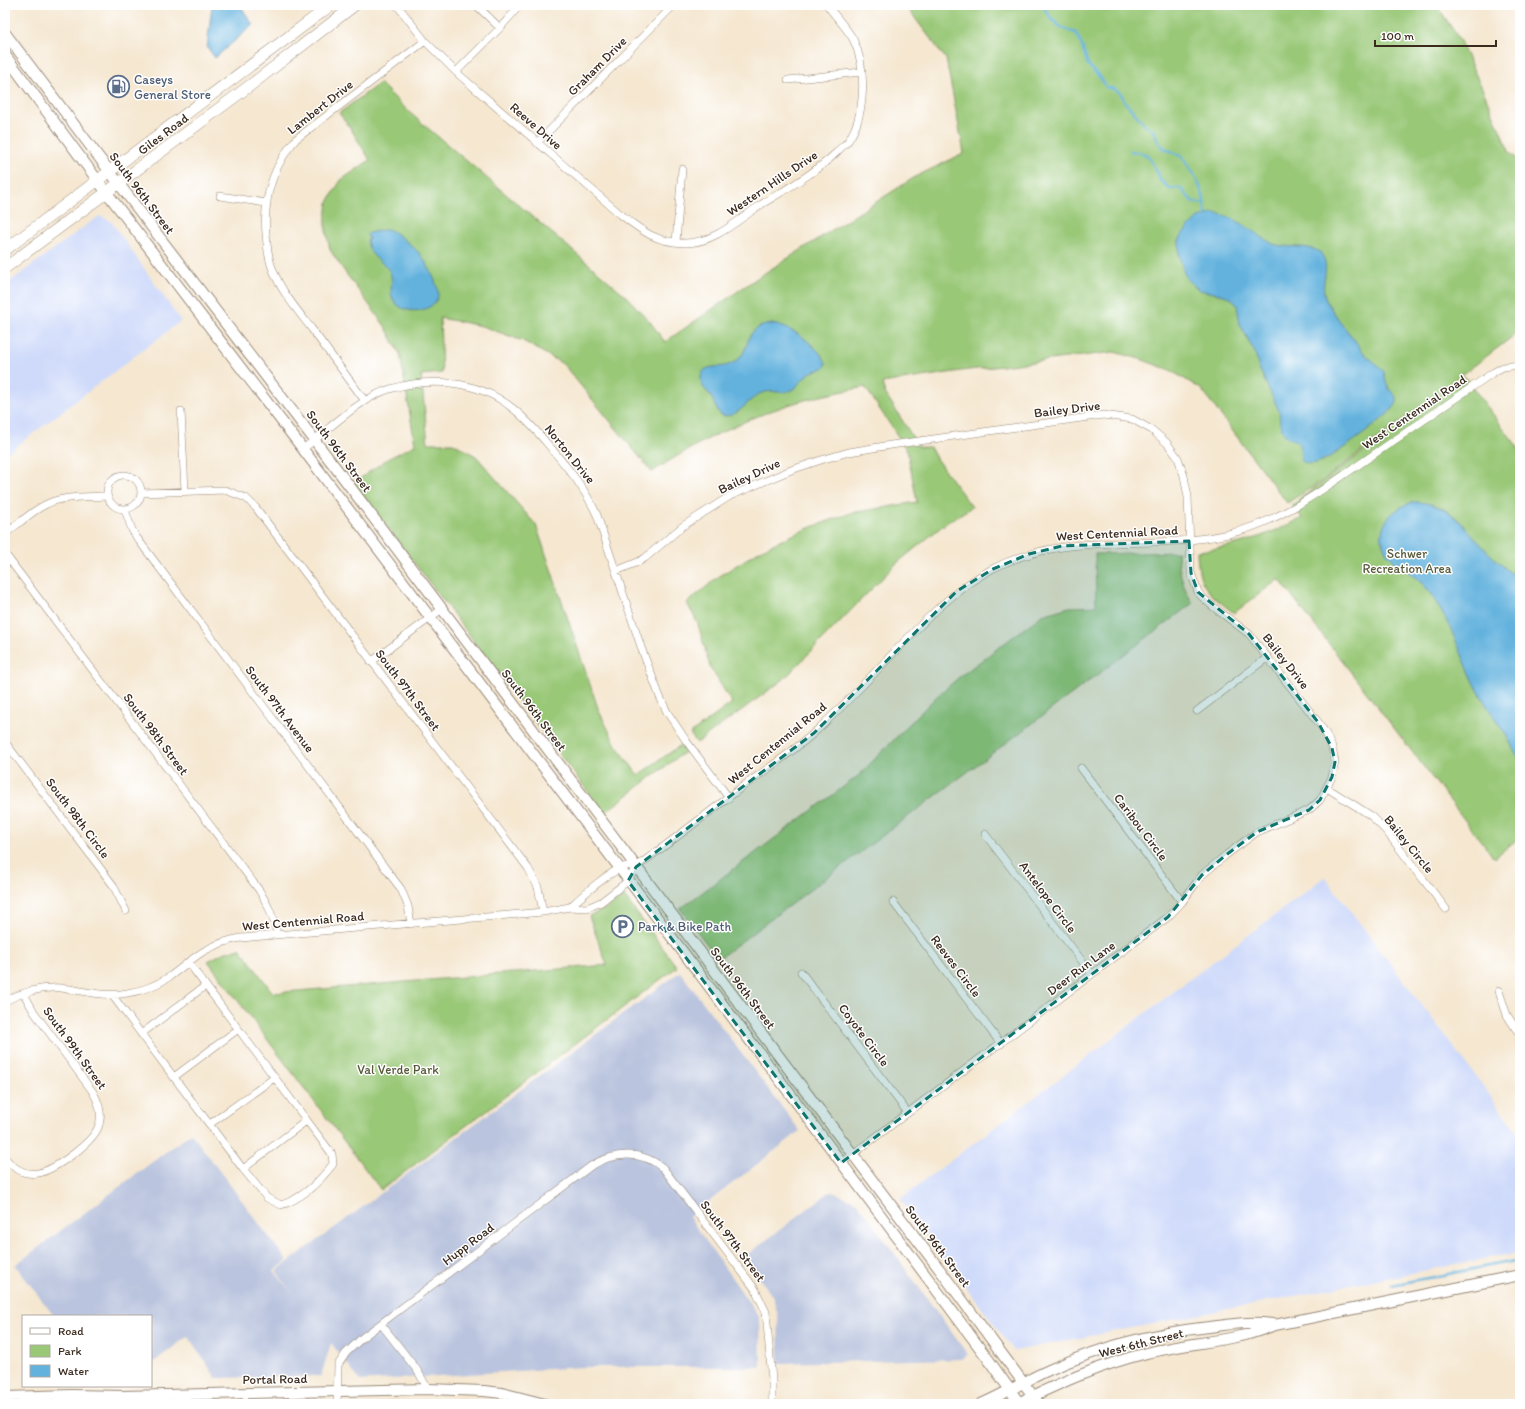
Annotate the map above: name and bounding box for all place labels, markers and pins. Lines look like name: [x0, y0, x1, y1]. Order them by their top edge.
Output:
place label: Caseys General Store: [134, 72, 211, 102]
fuel station icon: Caseys General Store: [106, 73, 132, 99]
parking icon: Park & Bike Path: [610, 913, 636, 939]
place label: Park & Bike Path: [638, 919, 731, 934]

